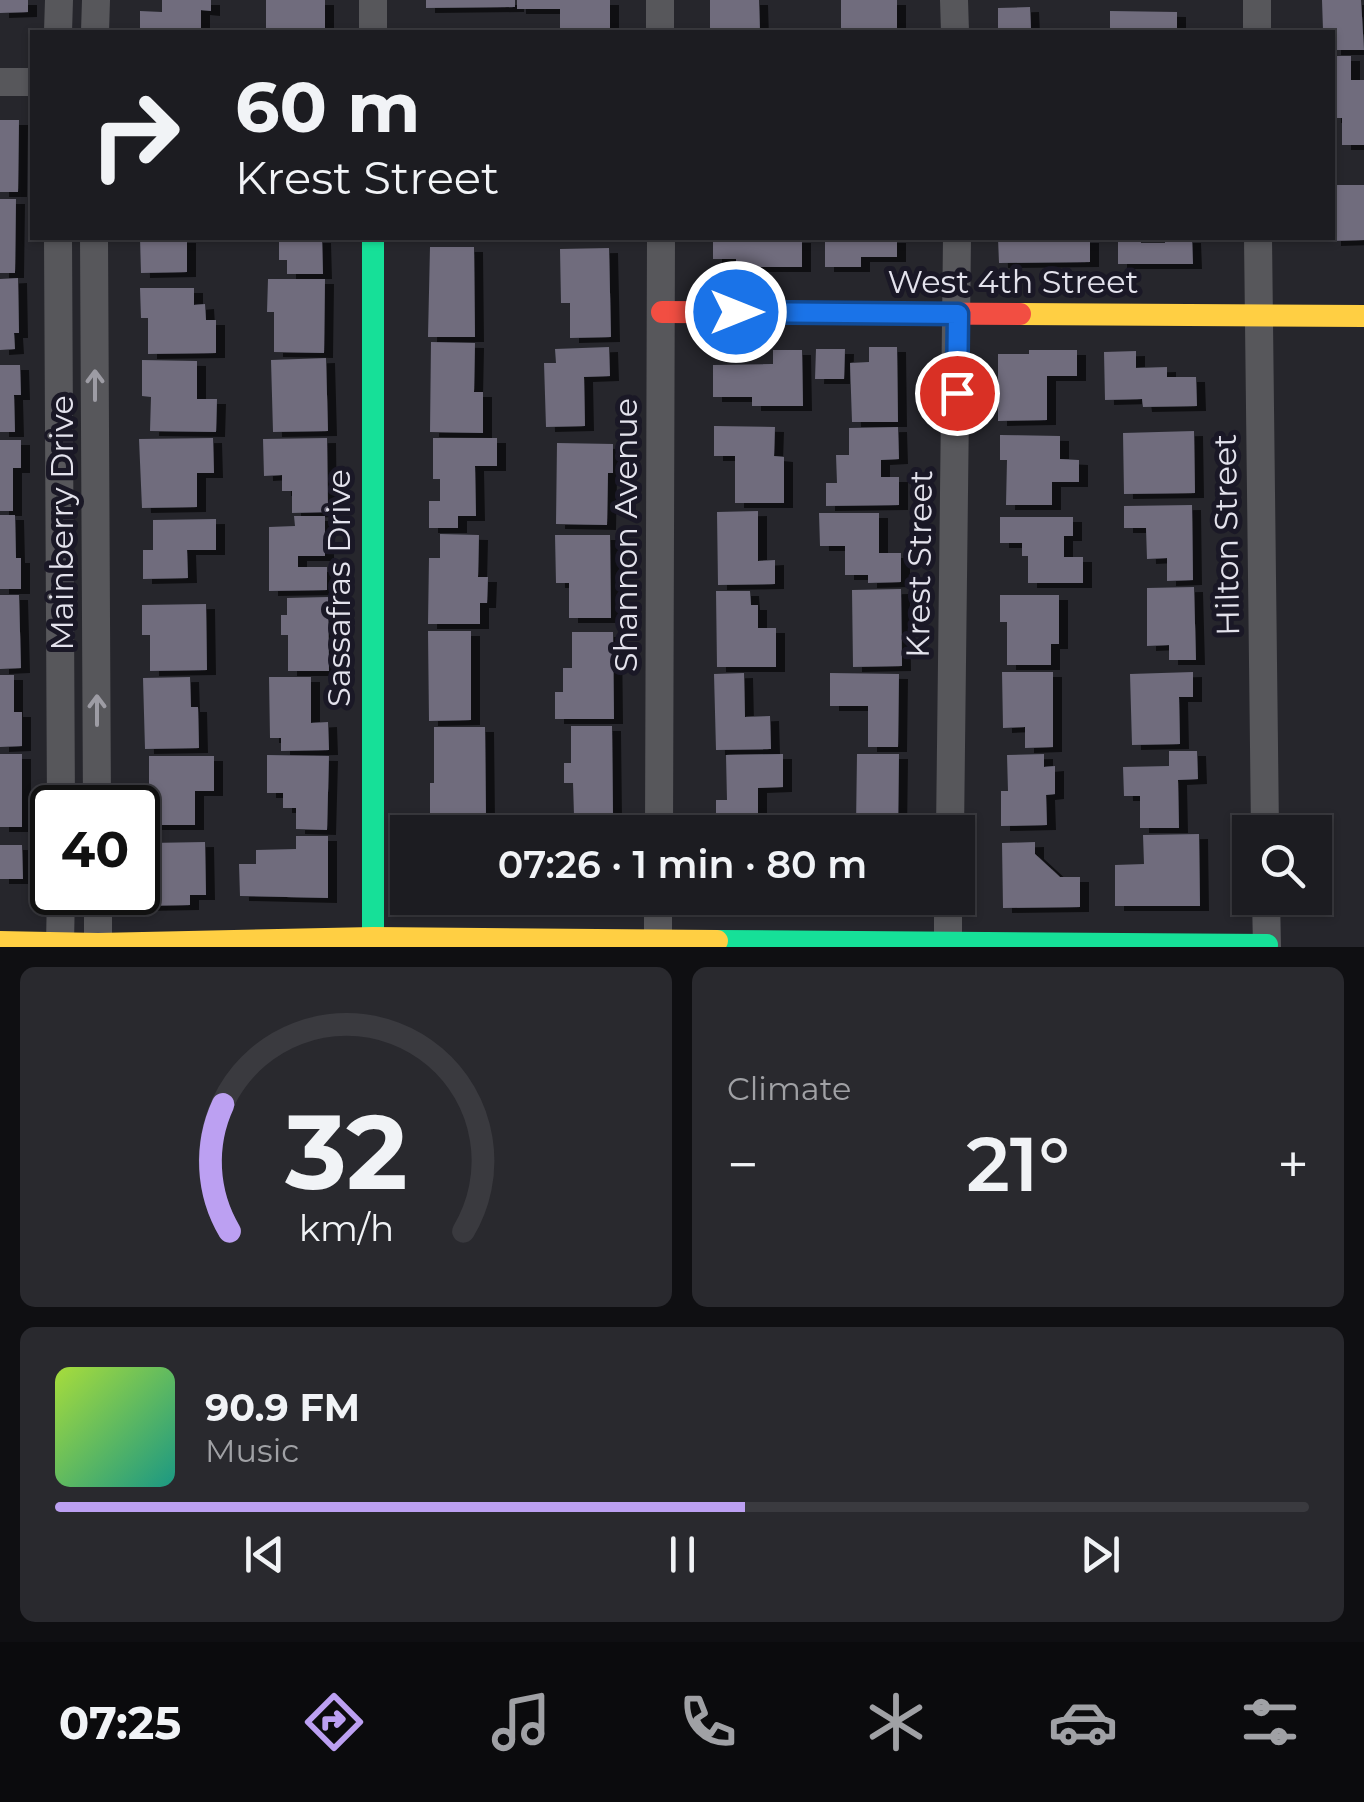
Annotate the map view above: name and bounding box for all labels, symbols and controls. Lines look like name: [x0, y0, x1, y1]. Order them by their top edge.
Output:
text: 60 m: [235, 64, 420, 150]
icon: right: [70, 70, 200, 200]
text: Krest Street: [235, 150, 499, 205]
position arrow: [684, 260, 788, 364]
street label: West 4th Street: [887, 262, 1139, 301]
pin: [915, 351, 1000, 436]
icon: arrive: [930, 366, 985, 421]
one-way arrow: [86, 370, 104, 402]
street label: Mainberry Drive: [42, 395, 81, 651]
street label: Shannon Avenue: [606, 398, 645, 672]
street label: Hilton Street: [1205, 434, 1247, 636]
street label: Sassafras Drive: [319, 469, 358, 707]
street label: Krest Street: [898, 470, 940, 658]
one-way arrow: [88, 695, 106, 728]
speed limit sign: 40: [30, 785, 160, 915]
map controls: [1232, 815, 1332, 915]
button: search: [1232, 815, 1332, 915]
text: 07:26 · 1 min · 80 m: [498, 841, 867, 888]
text: Climate: [727, 1069, 851, 1108]
text: 32: [284, 1088, 407, 1215]
text: 21°: [966, 1118, 1070, 1210]
text: −: [727, 1131, 759, 1198]
text: +: [1277, 1131, 1309, 1198]
text: km/h: [298, 1206, 394, 1250]
text: 90.9 FM: [205, 1384, 360, 1431]
text: Music: [205, 1431, 299, 1470]
icon: previous: [237, 1527, 292, 1582]
icon: pause: [655, 1527, 710, 1582]
icon: next: [1073, 1527, 1128, 1582]
icon: directions: [299, 1687, 369, 1757]
icon: music: [486, 1687, 556, 1757]
icon: phone: [673, 1687, 743, 1757]
icon: climate: [861, 1687, 931, 1757]
icon: car: [1048, 1687, 1118, 1757]
icon: filters: [1235, 1687, 1305, 1757]
text: 07:25: [59, 1695, 181, 1750]

